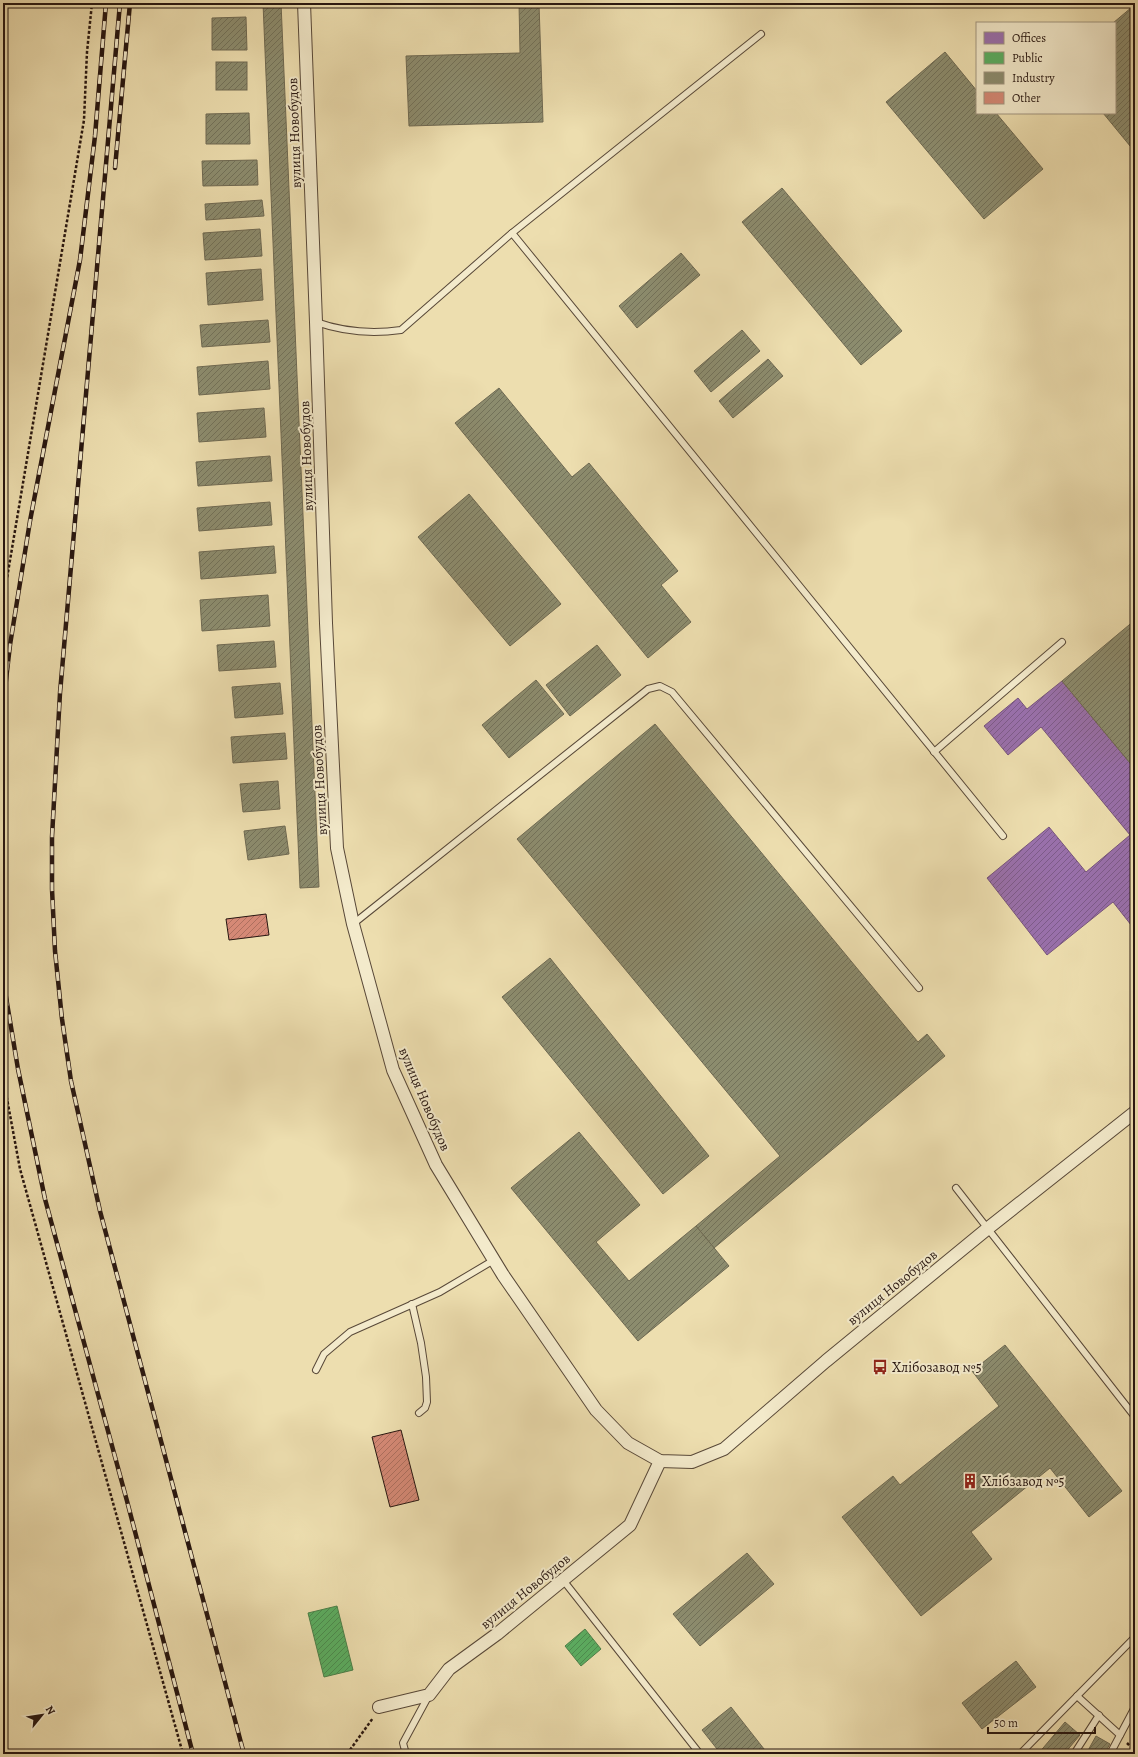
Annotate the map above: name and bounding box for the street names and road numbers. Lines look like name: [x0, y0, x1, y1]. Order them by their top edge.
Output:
street label: вулиця Новобудов: [283, 77, 306, 189]
street label: вулиця Новобудов: [295, 400, 318, 512]
street label: вулиця Новобудов: [307, 724, 332, 836]
street label: вулиця Новобудов: [394, 1045, 455, 1154]
street label: вулиця Новобудов: [843, 1245, 942, 1330]
street label: вулиця Новобудов: [476, 1549, 575, 1634]

